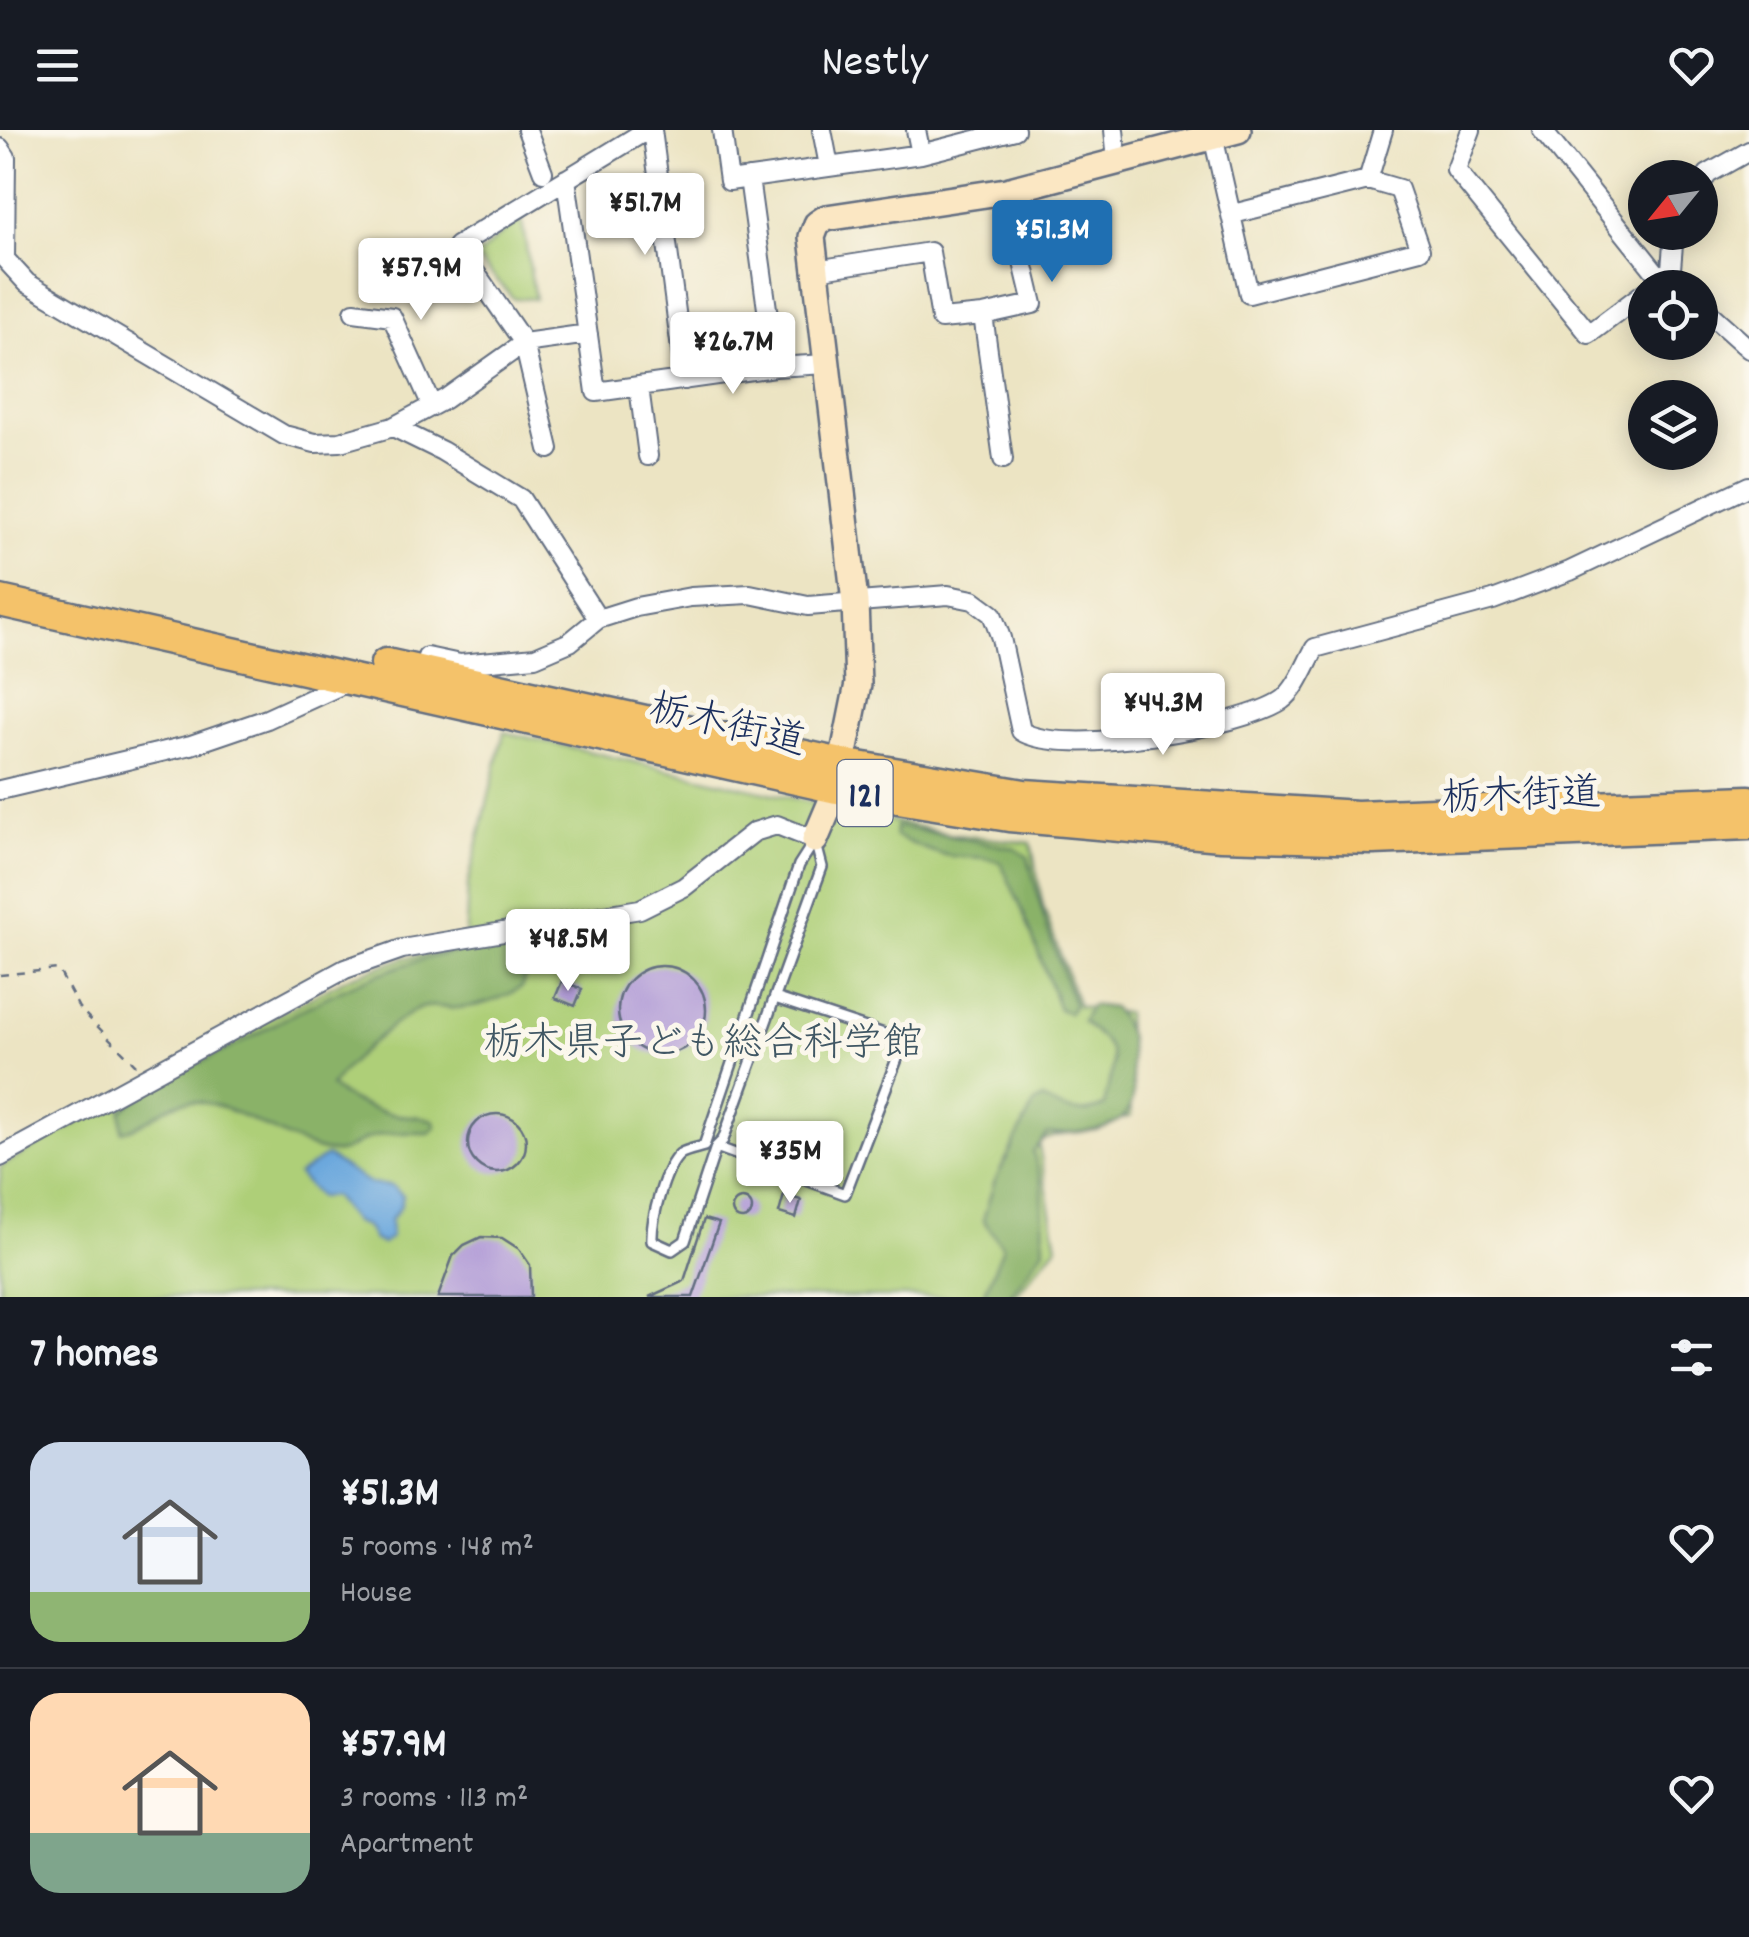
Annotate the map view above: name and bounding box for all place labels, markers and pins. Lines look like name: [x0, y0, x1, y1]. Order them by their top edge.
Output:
pin: ¥51.7M: [564, 173, 726, 258]
pin: ¥51.3M: [971, 200, 1133, 285]
pin: ¥57.9M: [340, 238, 502, 323]
pin: ¥26.7M: [652, 312, 814, 397]
pin: ¥44.3M: [1082, 673, 1244, 758]
pin: ¥48.5M: [487, 909, 649, 994]
pin: ¥35M: [731, 1121, 849, 1206]

